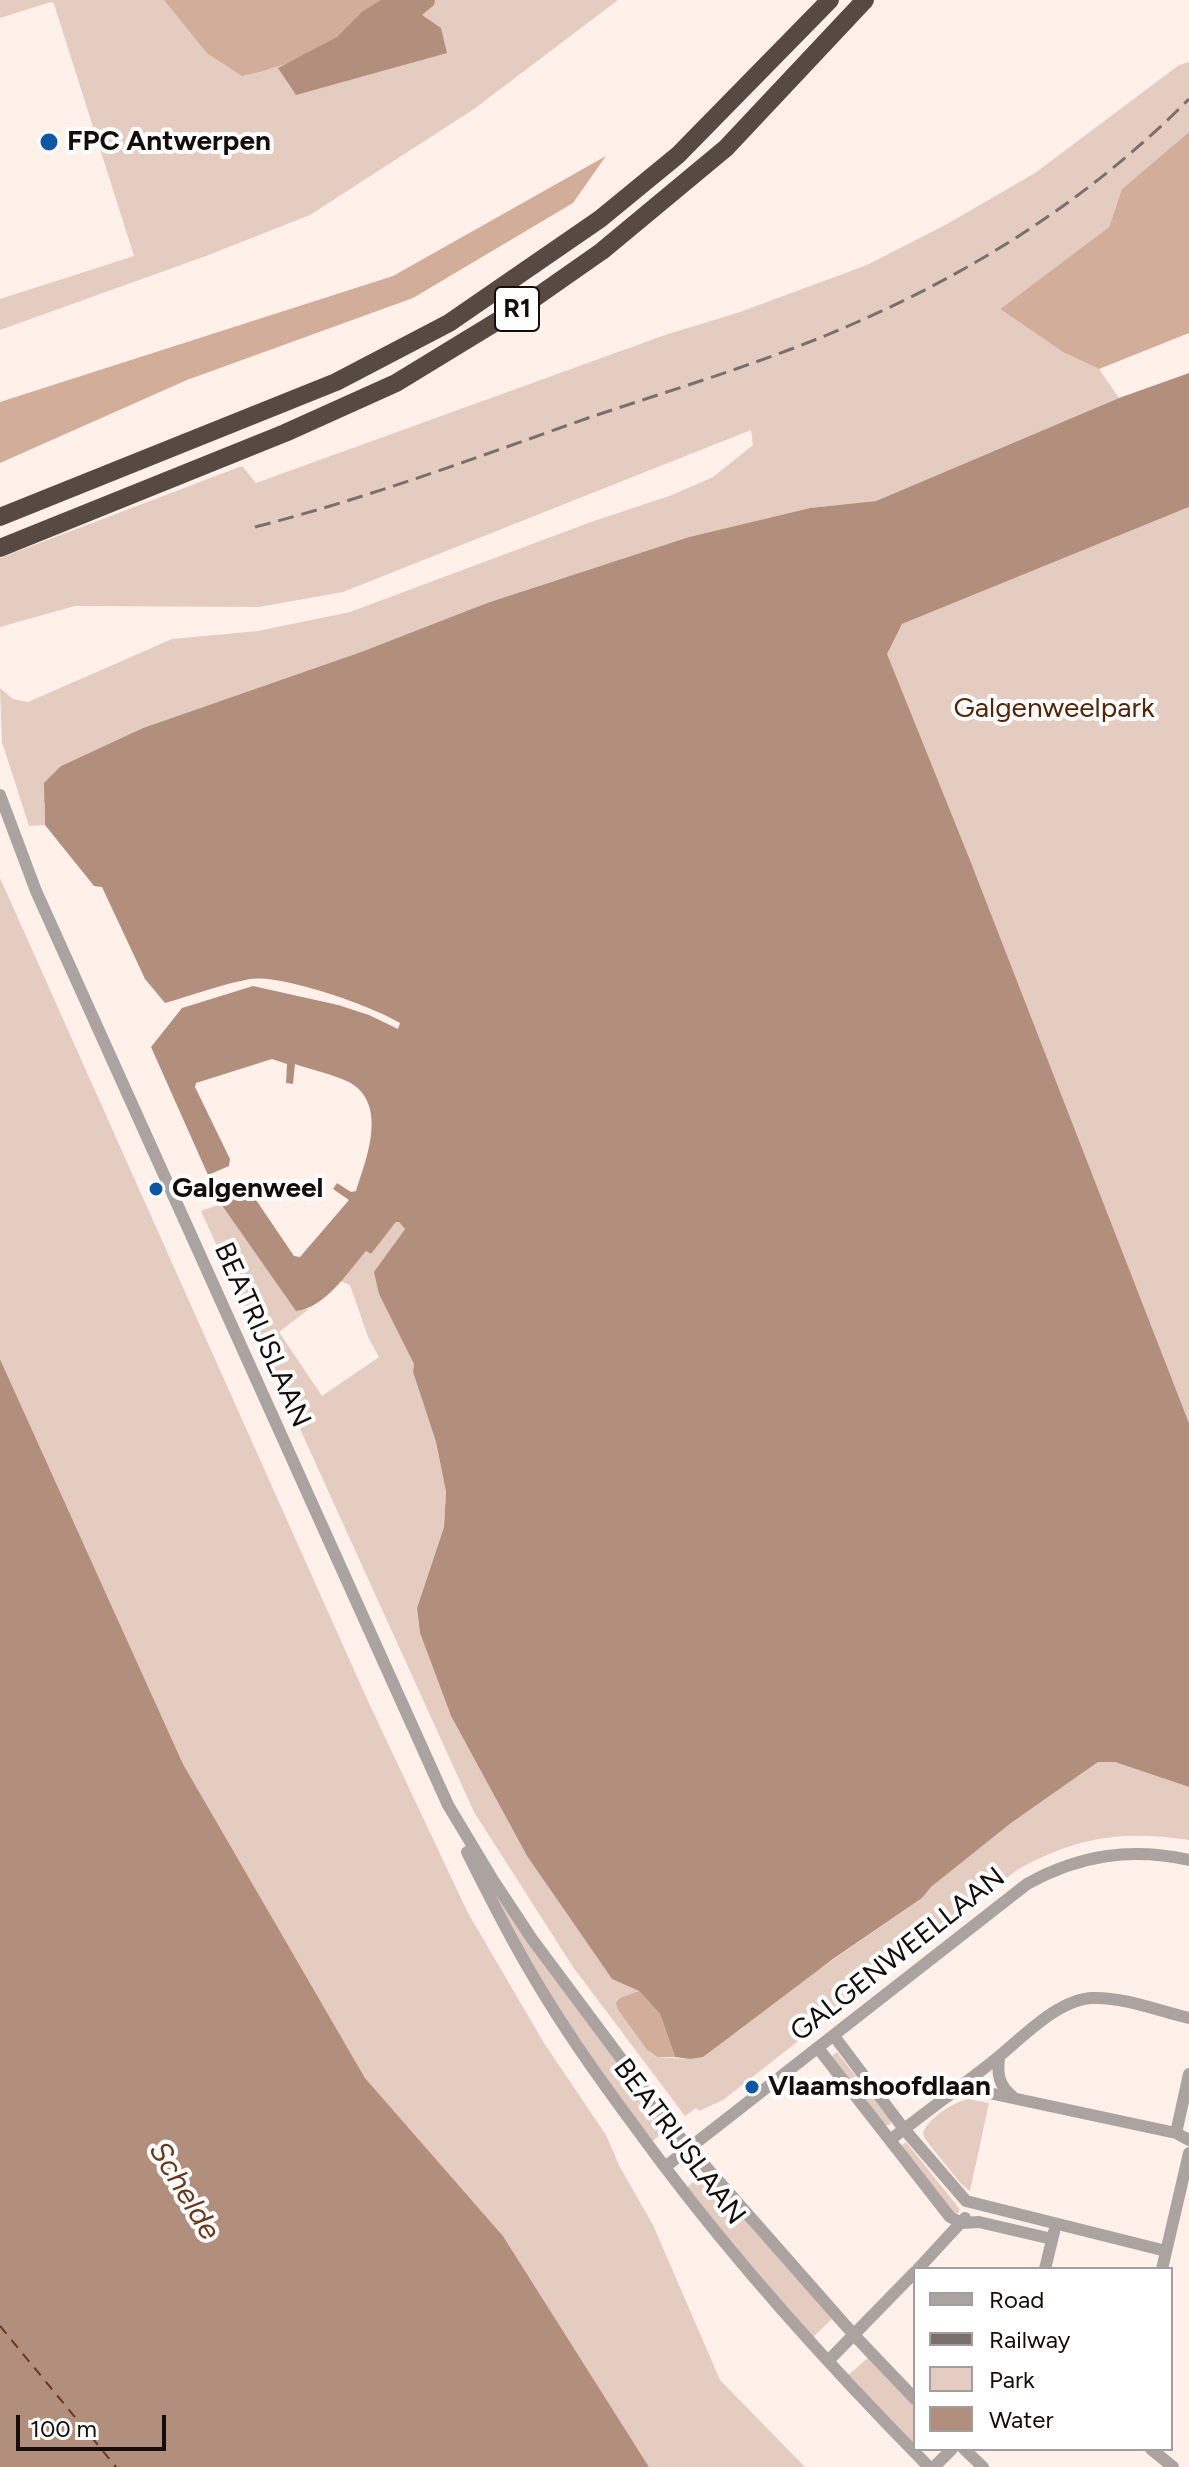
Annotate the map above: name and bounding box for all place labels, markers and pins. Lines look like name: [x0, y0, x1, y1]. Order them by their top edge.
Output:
place label: FPC Antwerpen: [67, 125, 271, 159]
marker: FPC Antwerpen: [38, 131, 60, 153]
place label: Galgenweel: [172, 1172, 323, 1206]
marker: Galgenweel: [147, 1180, 165, 1198]
place label: Vlaamshoofdlaan: [768, 2070, 991, 2104]
marker: Vlaamshoofdlaan: [743, 2078, 761, 2096]

